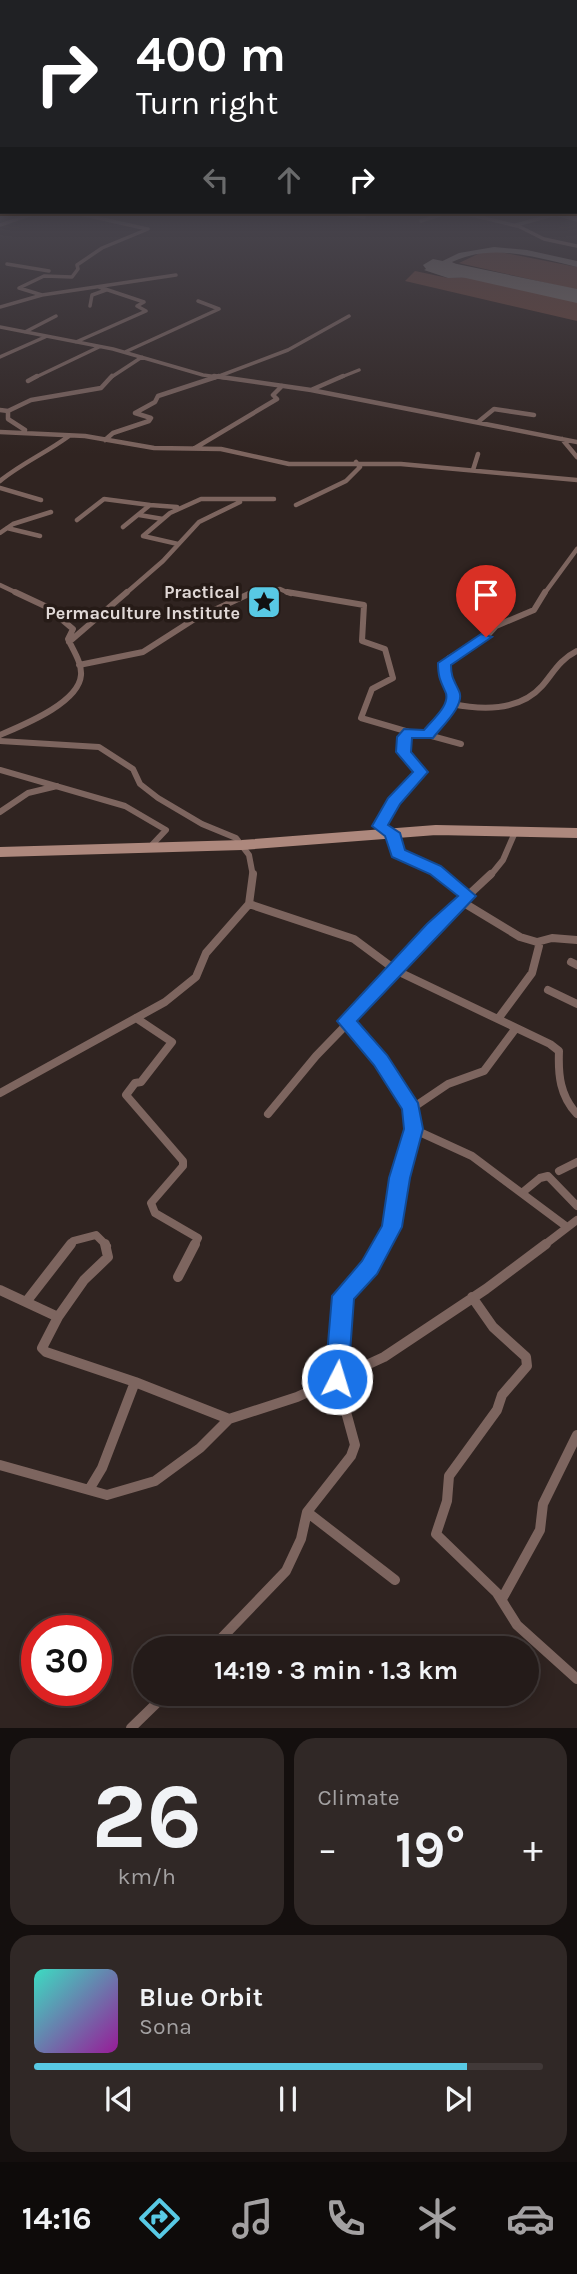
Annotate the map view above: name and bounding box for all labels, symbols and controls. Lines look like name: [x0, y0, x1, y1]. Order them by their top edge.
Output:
text: 400 m: [136, 26, 286, 83]
icon: right: [21, 28, 112, 119]
text: Turn right: [136, 85, 278, 122]
icon: left: [197, 161, 235, 199]
icon: ahead: [270, 161, 308, 199]
icon: right: [343, 161, 381, 199]
pin: [456, 565, 516, 637]
icon: arrive: [467, 576, 505, 614]
place label: Practical Permaculture Institute: [45, 581, 240, 624]
place icon: Practical Permaculture Institute: [245, 583, 283, 621]
position arrow: [300, 1342, 374, 1416]
speed limit sign: 30: [21, 1615, 112, 1706]
text: 14:19 · 3 min · 1.3 km: [214, 1655, 458, 1686]
text: 26: [92, 1764, 202, 1870]
text: Climate: [318, 1784, 400, 1811]
text: 19°: [395, 1819, 465, 1880]
text: −: [318, 1827, 337, 1872]
text: +: [523, 1827, 543, 1872]
text: km/h: [118, 1863, 176, 1890]
text: Blue Orbit: [139, 1982, 263, 2013]
text: Sona: [139, 2013, 192, 2040]
icon: previous: [100, 2080, 138, 2118]
icon: pause: [269, 2080, 307, 2118]
icon: next: [439, 2080, 477, 2118]
icon: directions: [135, 2194, 184, 2243]
icon: music: [228, 2194, 277, 2243]
icon: phone: [321, 2194, 370, 2243]
icon: climate: [413, 2194, 462, 2243]
icon: car: [506, 2194, 555, 2243]
text: 14:16: [22, 2200, 92, 2237]

